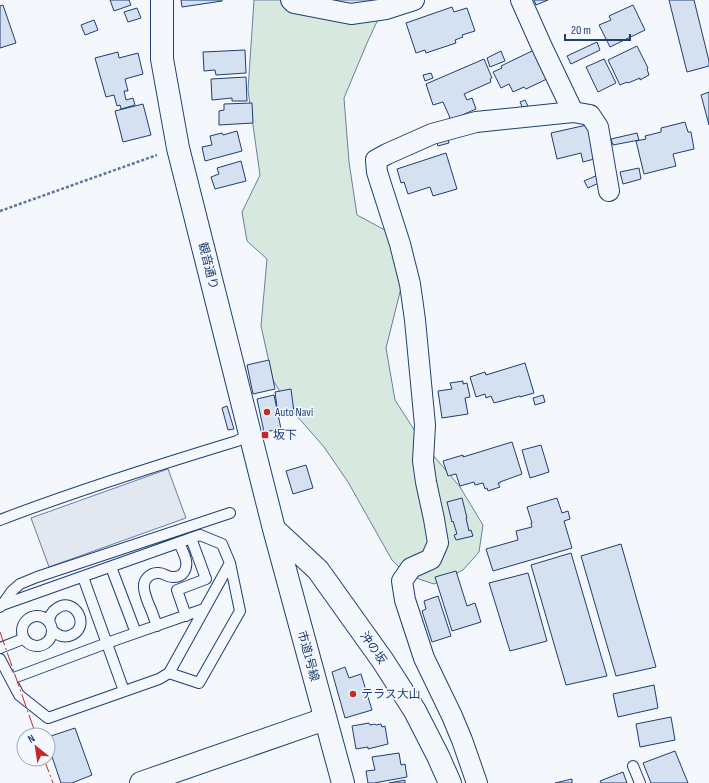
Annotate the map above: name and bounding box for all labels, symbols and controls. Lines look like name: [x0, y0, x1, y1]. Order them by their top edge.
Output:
scale bar: [565, 16, 630, 42]
text: 20 m: [571, 23, 591, 38]
street label: 観音通り: [195, 241, 221, 291]
place label: Auto Navi: [274, 405, 313, 420]
marker: Auto Navi: [262, 407, 272, 417]
place label: 坂下: [273, 428, 297, 443]
marker: 坂下: [260, 430, 270, 440]
street label: 市道1号線: [294, 629, 322, 683]
street label: 沖の坂: [357, 629, 389, 667]
place label: テラス大山: [361, 687, 421, 702]
marker: テラス大山: [348, 689, 358, 699]
north arrow: [16, 727, 56, 767]
text: N: [25, 732, 37, 746]

